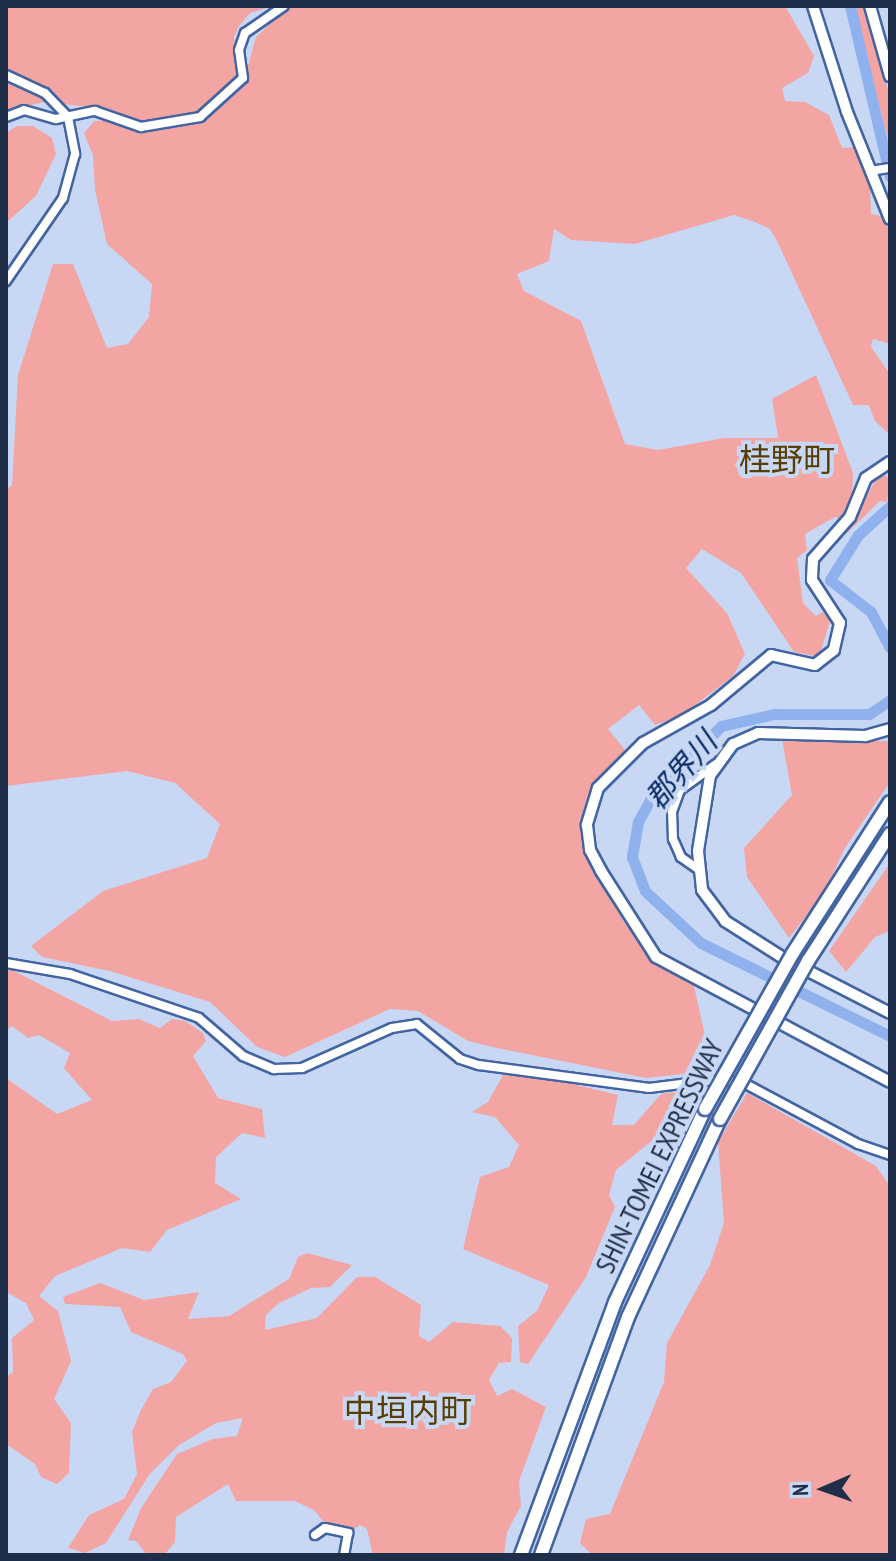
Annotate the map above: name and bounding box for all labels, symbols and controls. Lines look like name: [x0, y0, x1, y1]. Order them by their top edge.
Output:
district label: 桂野町: [739, 440, 835, 478]
water label: 郡界川: [638, 724, 724, 816]
street label: SHIN-TOMEI EXPRESSWAY: [588, 1034, 730, 1278]
district label: 中垣内町: [344, 1391, 472, 1429]
north arrow: [784, 1449, 864, 1529]
text: N: [786, 1483, 814, 1496]

